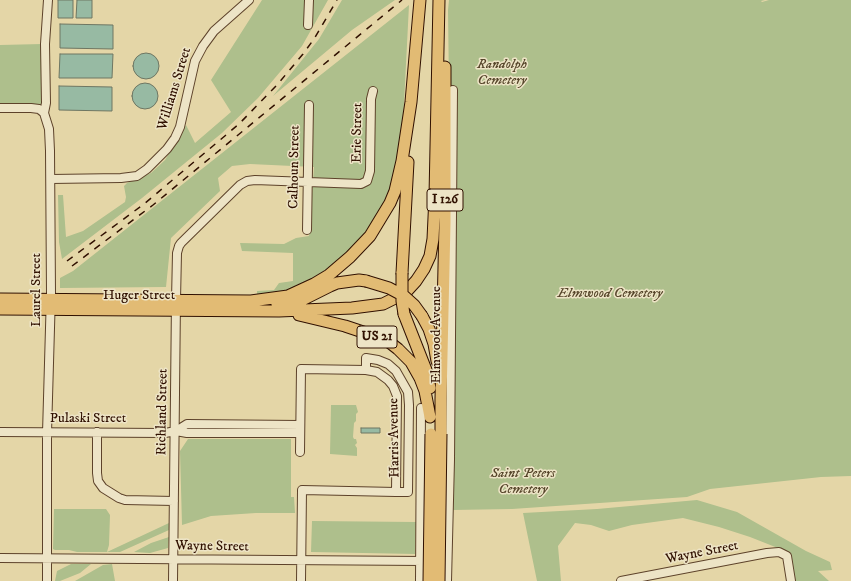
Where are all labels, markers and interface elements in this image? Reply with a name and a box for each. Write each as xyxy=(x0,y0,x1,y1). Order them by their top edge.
street label: Williams Street xyxy=(154,46,196,132)
park label: Randolph Cemetery xyxy=(477,57,527,90)
street label: Erie Street xyxy=(349,103,367,163)
street label: Calhoun Street xyxy=(286,125,304,209)
road number: I 126 xyxy=(427,189,463,211)
street label: Laurel Street xyxy=(29,253,45,327)
street label: Elmwood Avenue xyxy=(429,286,445,384)
park label: Elmwood Cemetery xyxy=(557,286,663,302)
street label: Huger Street xyxy=(103,288,175,304)
road number: US 21 xyxy=(357,326,397,348)
street label: Richland Street xyxy=(154,368,172,456)
street label: Harris Avenue xyxy=(386,398,404,478)
street label: Pulaski Street xyxy=(50,411,126,427)
park label: Saint Peters Cemetery xyxy=(491,466,555,498)
street label: Wayne Street xyxy=(175,538,249,556)
street label: Wayne Street xyxy=(664,538,740,568)

